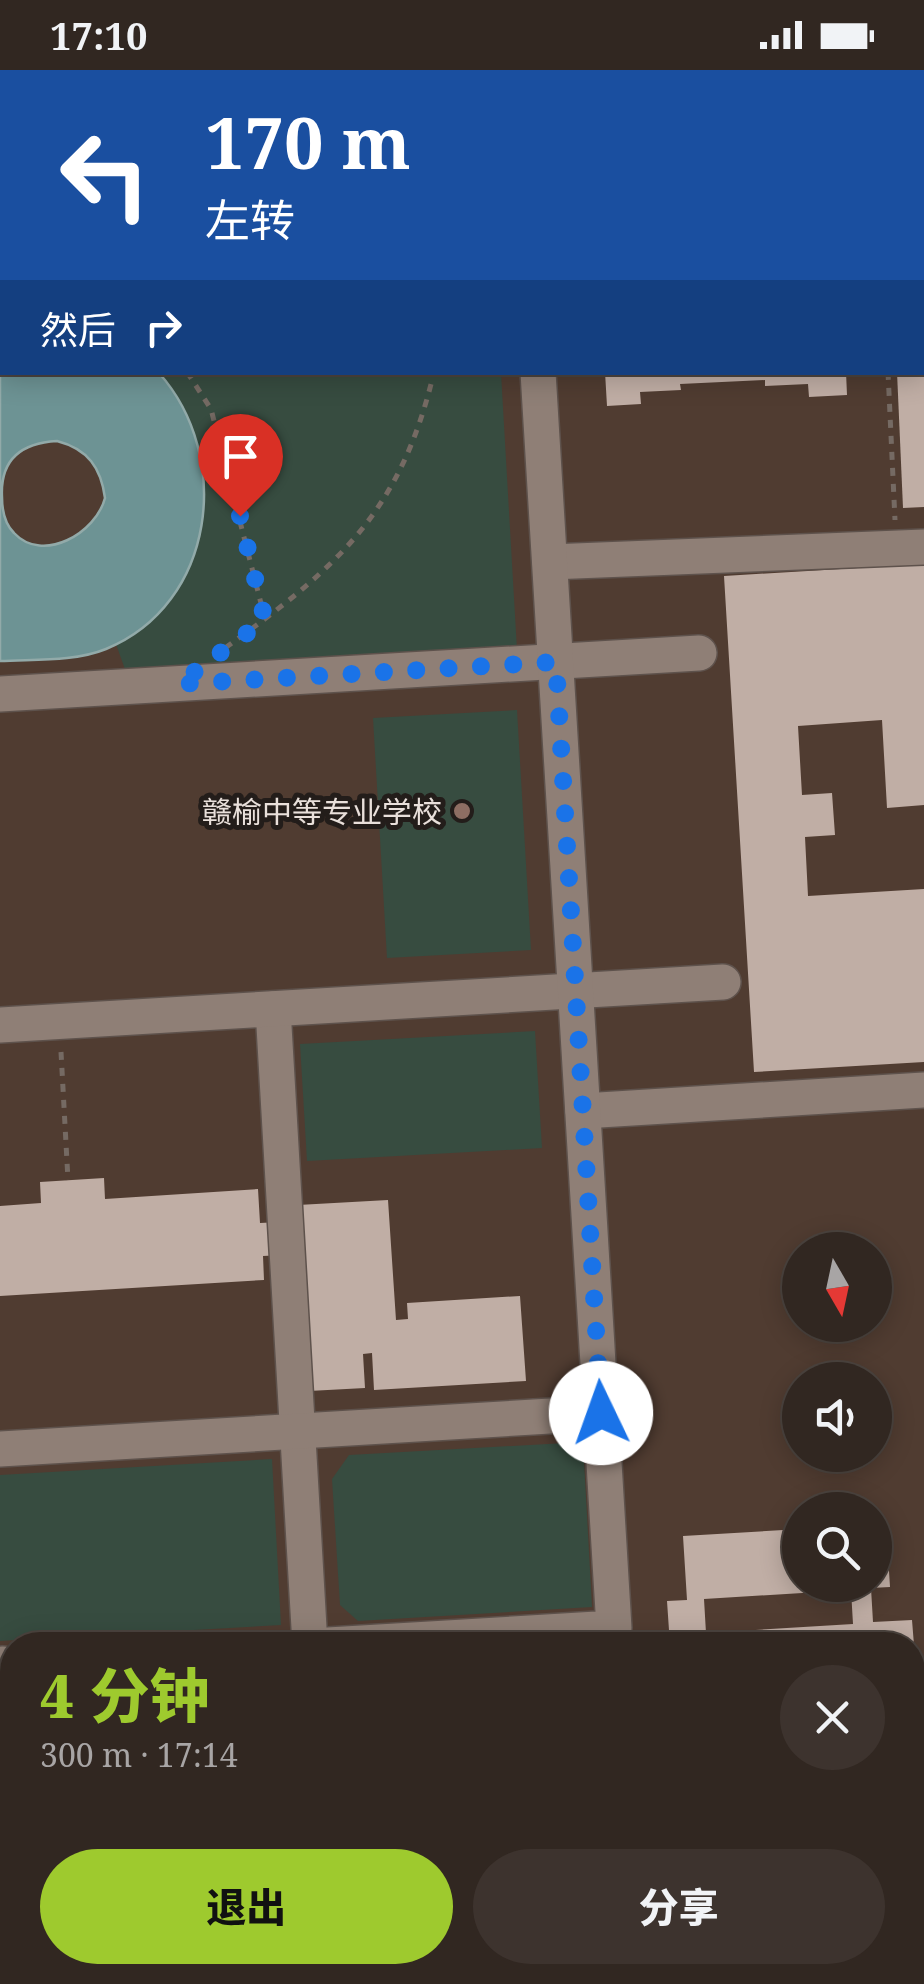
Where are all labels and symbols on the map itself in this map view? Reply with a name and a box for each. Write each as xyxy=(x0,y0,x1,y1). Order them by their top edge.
pin xyxy=(198,414,283,517)
place label: 赣榆中等专业学校 xyxy=(202,791,442,832)
marker: 赣榆中等专业学校 xyxy=(451,800,473,822)
north arrow xyxy=(782,1232,892,1342)
position arrow xyxy=(549,1361,653,1465)

